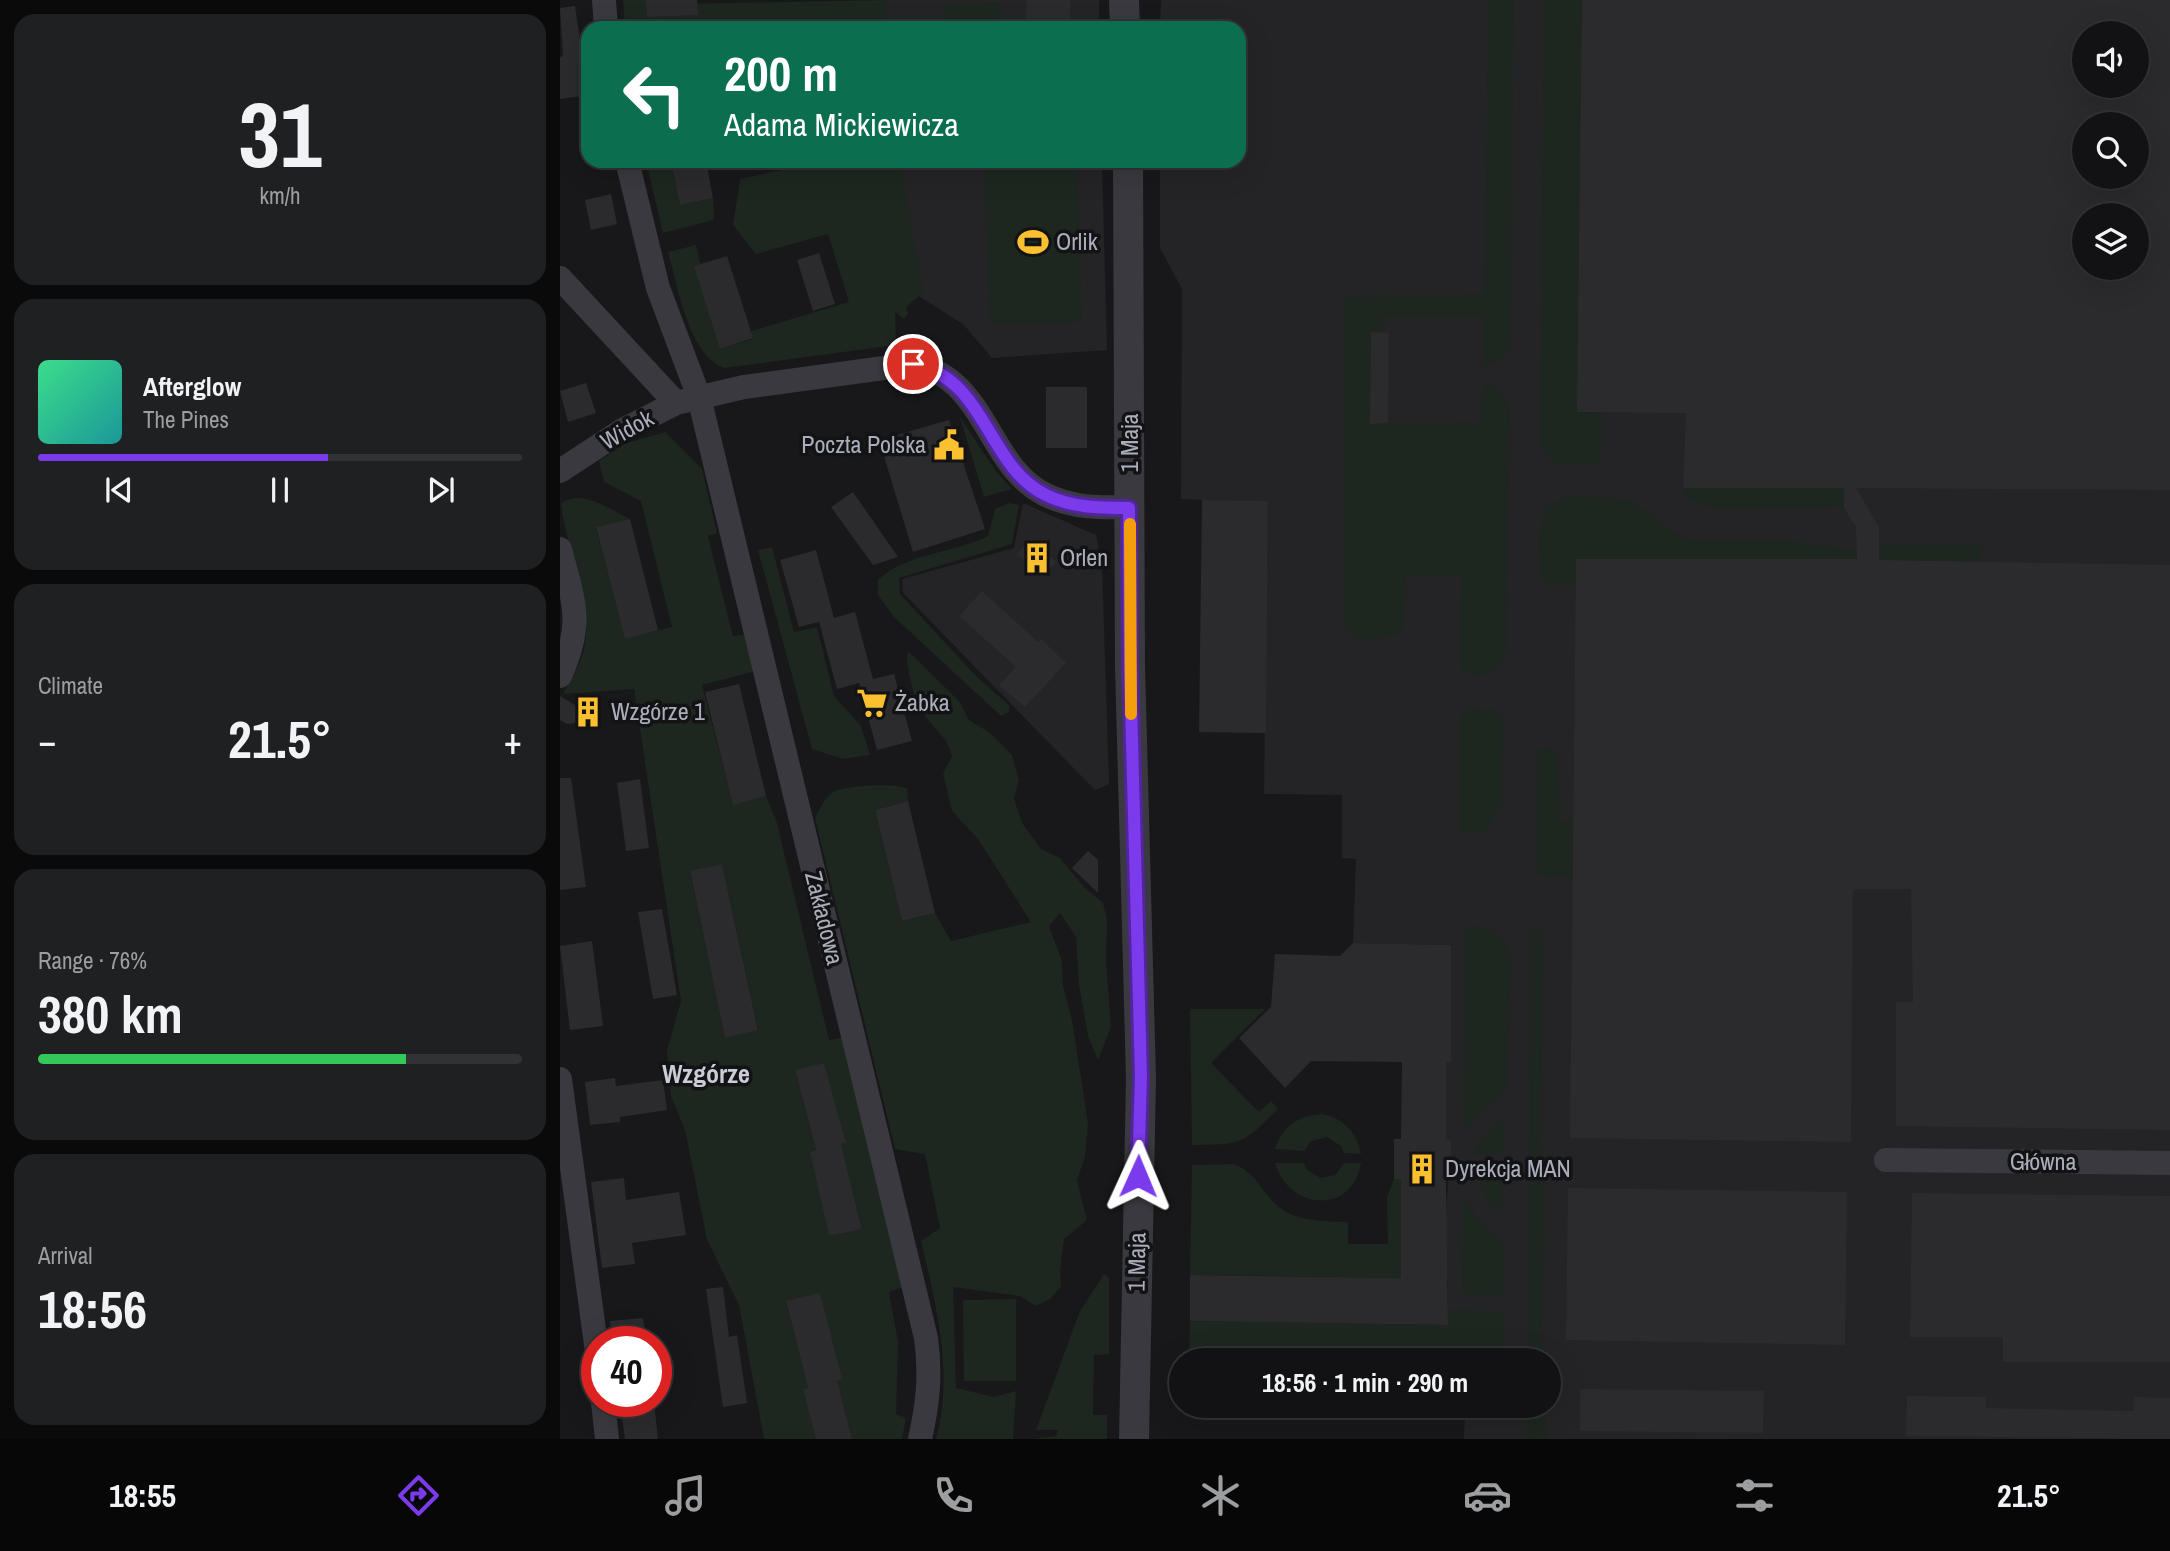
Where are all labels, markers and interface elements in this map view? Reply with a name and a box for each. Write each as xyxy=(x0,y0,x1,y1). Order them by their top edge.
map controls xyxy=(2072,21,2149,280)
button: sound xyxy=(2072,21,2149,98)
text: 200 m xyxy=(724,40,838,106)
icon: left xyxy=(609,49,700,140)
text: 31 xyxy=(239,73,322,195)
text: Adama Mickiewicza xyxy=(724,103,959,146)
button: search xyxy=(2072,112,2149,189)
text: km/h xyxy=(260,180,300,211)
button: layers xyxy=(2072,203,2149,280)
sports icon: Orlik xyxy=(1016,225,1050,259)
place label: Orlik xyxy=(1056,225,1098,257)
pin xyxy=(883,334,943,394)
icon: arrive xyxy=(894,345,932,383)
text: Afterglow xyxy=(143,369,241,404)
street label: Widok xyxy=(594,402,659,457)
text: The Pines xyxy=(143,404,229,435)
street label: 1 Maja xyxy=(1113,413,1145,473)
place label: Poczta Polska xyxy=(801,428,926,460)
public building icon: Poczta Polska xyxy=(932,428,966,462)
icon: previous xyxy=(100,471,138,509)
icon: pause xyxy=(261,471,299,509)
icon: next xyxy=(422,471,460,509)
building icon: Orlen xyxy=(1020,541,1054,575)
place label: Orlen xyxy=(1060,541,1108,573)
text: Climate xyxy=(38,670,103,701)
supermarket icon: Żabka xyxy=(855,686,889,720)
place label: Żabka xyxy=(895,686,950,718)
building icon: Wzgórze 1 xyxy=(571,695,605,729)
place label: Wzgórze 1 xyxy=(611,695,705,727)
text: 21.5° xyxy=(228,704,332,774)
text: − xyxy=(38,715,56,766)
text: + xyxy=(504,715,522,766)
street label: Zakładowa xyxy=(798,868,852,968)
text: Range · 76% xyxy=(38,945,147,976)
text: 380 km xyxy=(38,979,183,1049)
district label: Wzgórze xyxy=(662,1056,750,1091)
position arrow xyxy=(1101,1139,1175,1213)
street label: Główna xyxy=(2010,1145,2076,1177)
building icon: Dyrekcja MAN xyxy=(1405,1152,1439,1186)
place label: Dyrekcja MAN xyxy=(1445,1152,1571,1184)
street label: 1 Maja xyxy=(1119,1232,1153,1292)
text: Arrival xyxy=(38,1240,93,1271)
text: 18:56 xyxy=(38,1274,147,1344)
speed limit sign: 40 xyxy=(581,1326,672,1417)
text: 18:56 · 1 min · 290 m xyxy=(1262,1365,1468,1400)
icon: directions xyxy=(394,1471,443,1520)
icon: music xyxy=(661,1471,710,1520)
icon: phone xyxy=(929,1471,978,1520)
icon: climate xyxy=(1196,1471,1245,1520)
icon: car xyxy=(1463,1471,1512,1520)
icon: filters xyxy=(1730,1471,1779,1520)
text: 18:55 xyxy=(109,1474,176,1517)
text: 21.5° xyxy=(1997,1474,2061,1517)

